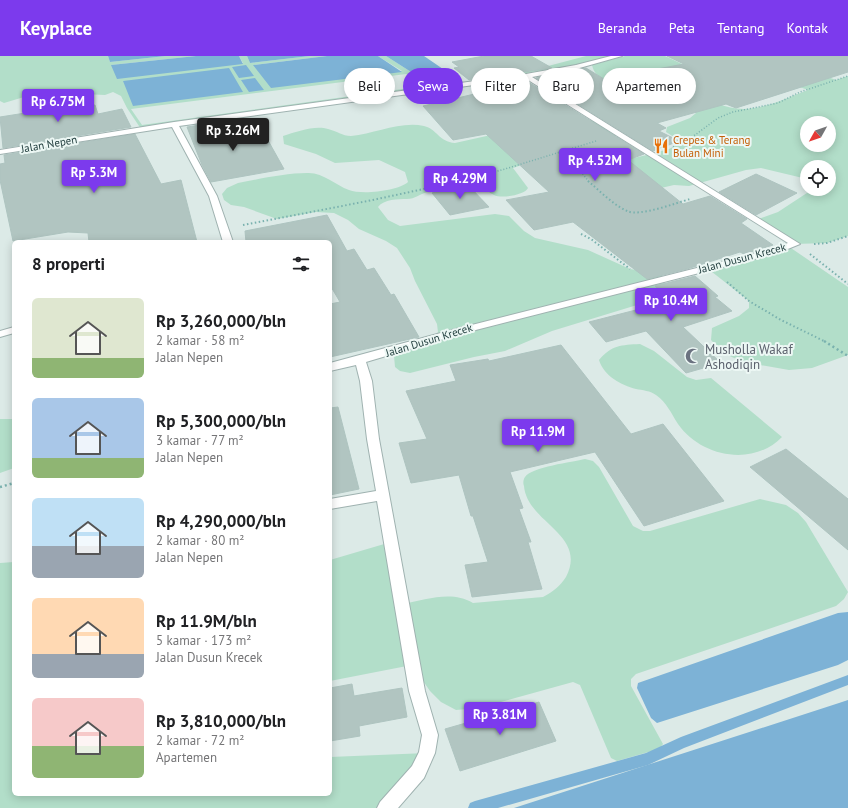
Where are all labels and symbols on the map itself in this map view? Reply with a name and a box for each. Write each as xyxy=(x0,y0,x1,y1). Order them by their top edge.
pin: Rp 6.75M xyxy=(17,89,99,123)
north arrow xyxy=(800,116,836,152)
pin: Rp 3.26M xyxy=(192,118,274,152)
street label: Jalan Nepen xyxy=(19,132,78,156)
place label: Crepes & Terang Bulan Mini xyxy=(673,133,751,160)
restaurant icon: Crepes & Terang Bulan Mini xyxy=(652,137,670,155)
pin: Rp 4.52M xyxy=(554,148,636,182)
pin: Rp 5.3M xyxy=(57,160,131,194)
pin: Rp 4.29M xyxy=(419,166,501,200)
street label: Jalan Dusun Krecek xyxy=(696,239,788,277)
pin: Rp 10.4M xyxy=(630,288,712,322)
street label: Jalan Dusun Krecek xyxy=(383,320,475,360)
place label: Musholla Wakaf Ashodiqin xyxy=(705,341,793,373)
mosque icon: Musholla Wakaf Ashodiqin xyxy=(684,347,702,365)
pin: Rp 11.9M xyxy=(497,419,579,453)
pin: Rp 3.81M xyxy=(459,702,541,736)

